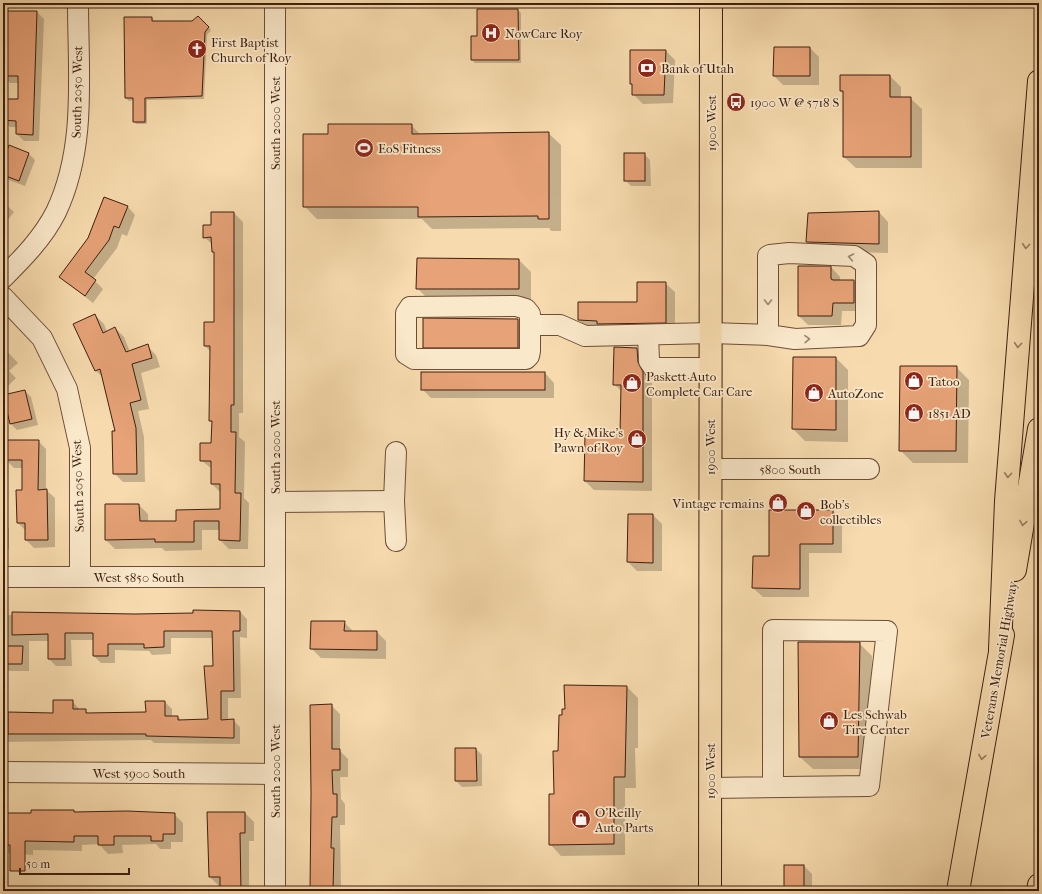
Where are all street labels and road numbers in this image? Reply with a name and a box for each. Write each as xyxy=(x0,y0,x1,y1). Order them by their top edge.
street label: South 2050 West xyxy=(69,45,85,138)
street label: South 2000 West xyxy=(268,76,283,170)
street label: 1900 West xyxy=(704,94,719,151)
street label: South 2000 West xyxy=(268,400,283,494)
street label: 1900 West xyxy=(703,418,718,475)
street label: South 2050 West xyxy=(69,439,87,532)
street label: 5800 South xyxy=(759,462,822,477)
street label: West 5850 South xyxy=(93,570,185,585)
street label: Veterans Memorial Highway xyxy=(978,579,1020,741)
street label: South 2000 West xyxy=(268,724,283,818)
street label: 1900 West xyxy=(703,742,718,799)
street label: West 5900 South xyxy=(92,766,186,781)

